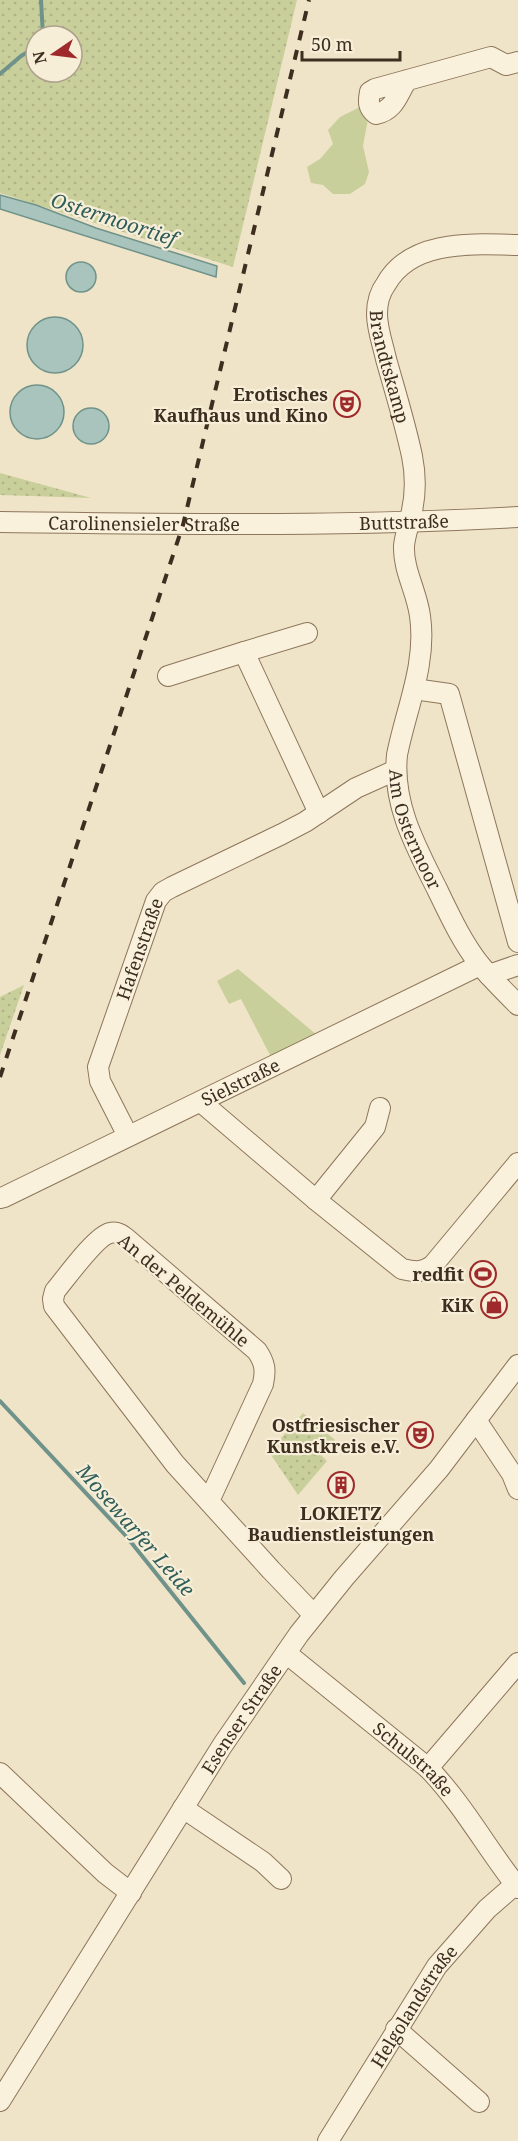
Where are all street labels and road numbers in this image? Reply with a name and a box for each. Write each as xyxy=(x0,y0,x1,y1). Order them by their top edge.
street label: Brandtskamp xyxy=(365,310,416,426)
street label: Buttstraße xyxy=(359,508,449,535)
street label: Carolinensieler Straße xyxy=(48,511,240,536)
street label: Am Ostermoor xyxy=(384,768,447,894)
street label: Hafenstraße xyxy=(110,895,168,1003)
street label: Sielstraße xyxy=(197,1052,284,1111)
street label: An der Peldemühle xyxy=(113,1228,255,1352)
street label: Esenser Straße xyxy=(196,1659,287,1778)
street label: Schulstraße xyxy=(368,1716,460,1801)
street label: Helgolandstraße xyxy=(365,1939,462,2072)

